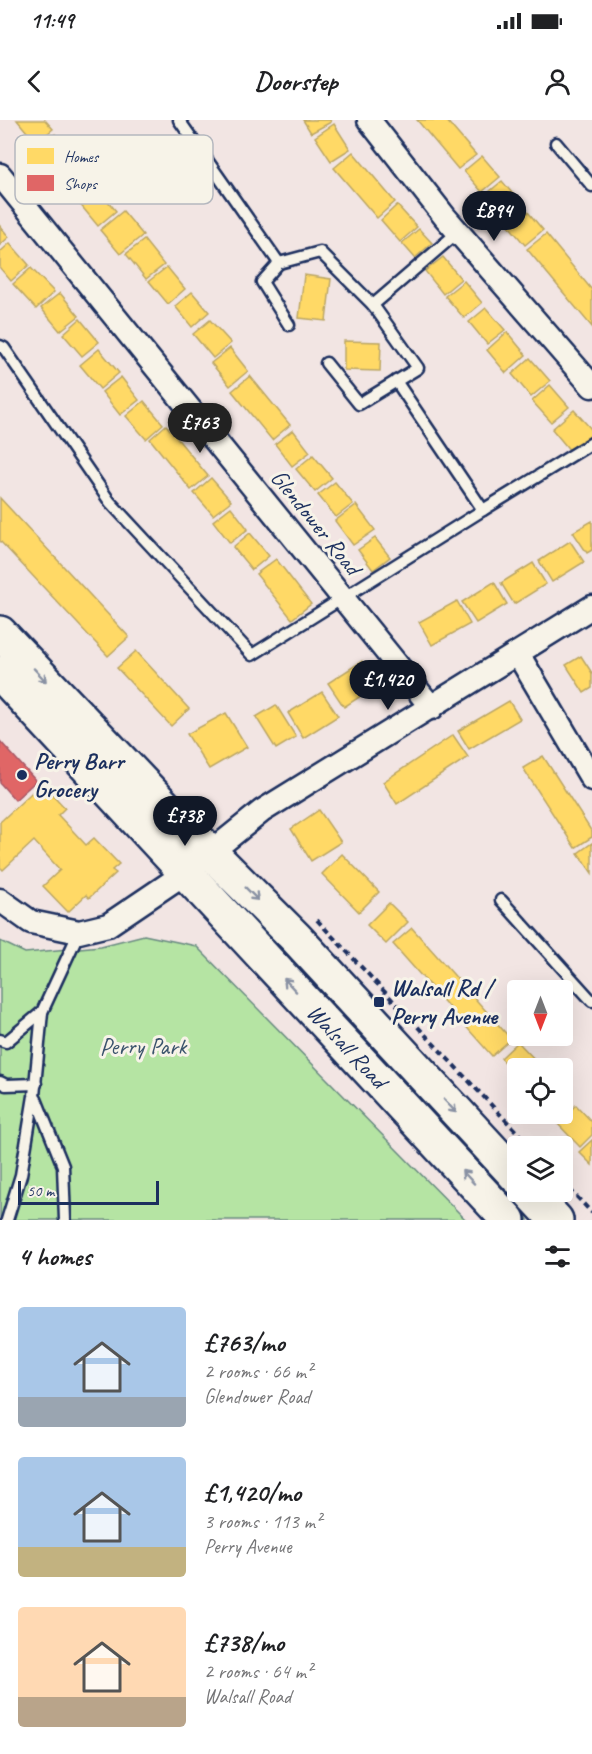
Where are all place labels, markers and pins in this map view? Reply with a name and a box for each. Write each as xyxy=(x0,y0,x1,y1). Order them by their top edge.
pin: £894 xyxy=(458,191,530,242)
pin: £763 xyxy=(164,403,236,454)
pin: £1,420 xyxy=(339,660,437,711)
place label: Perry Barr Grocery xyxy=(34,746,126,804)
marker: Perry Barr Grocery xyxy=(15,768,29,782)
pin: £738 xyxy=(149,796,221,847)
place label: Walsall Rd / Perry Avenue xyxy=(391,973,499,1031)
marker: Walsall Rd / Perry Avenue xyxy=(372,995,386,1009)

